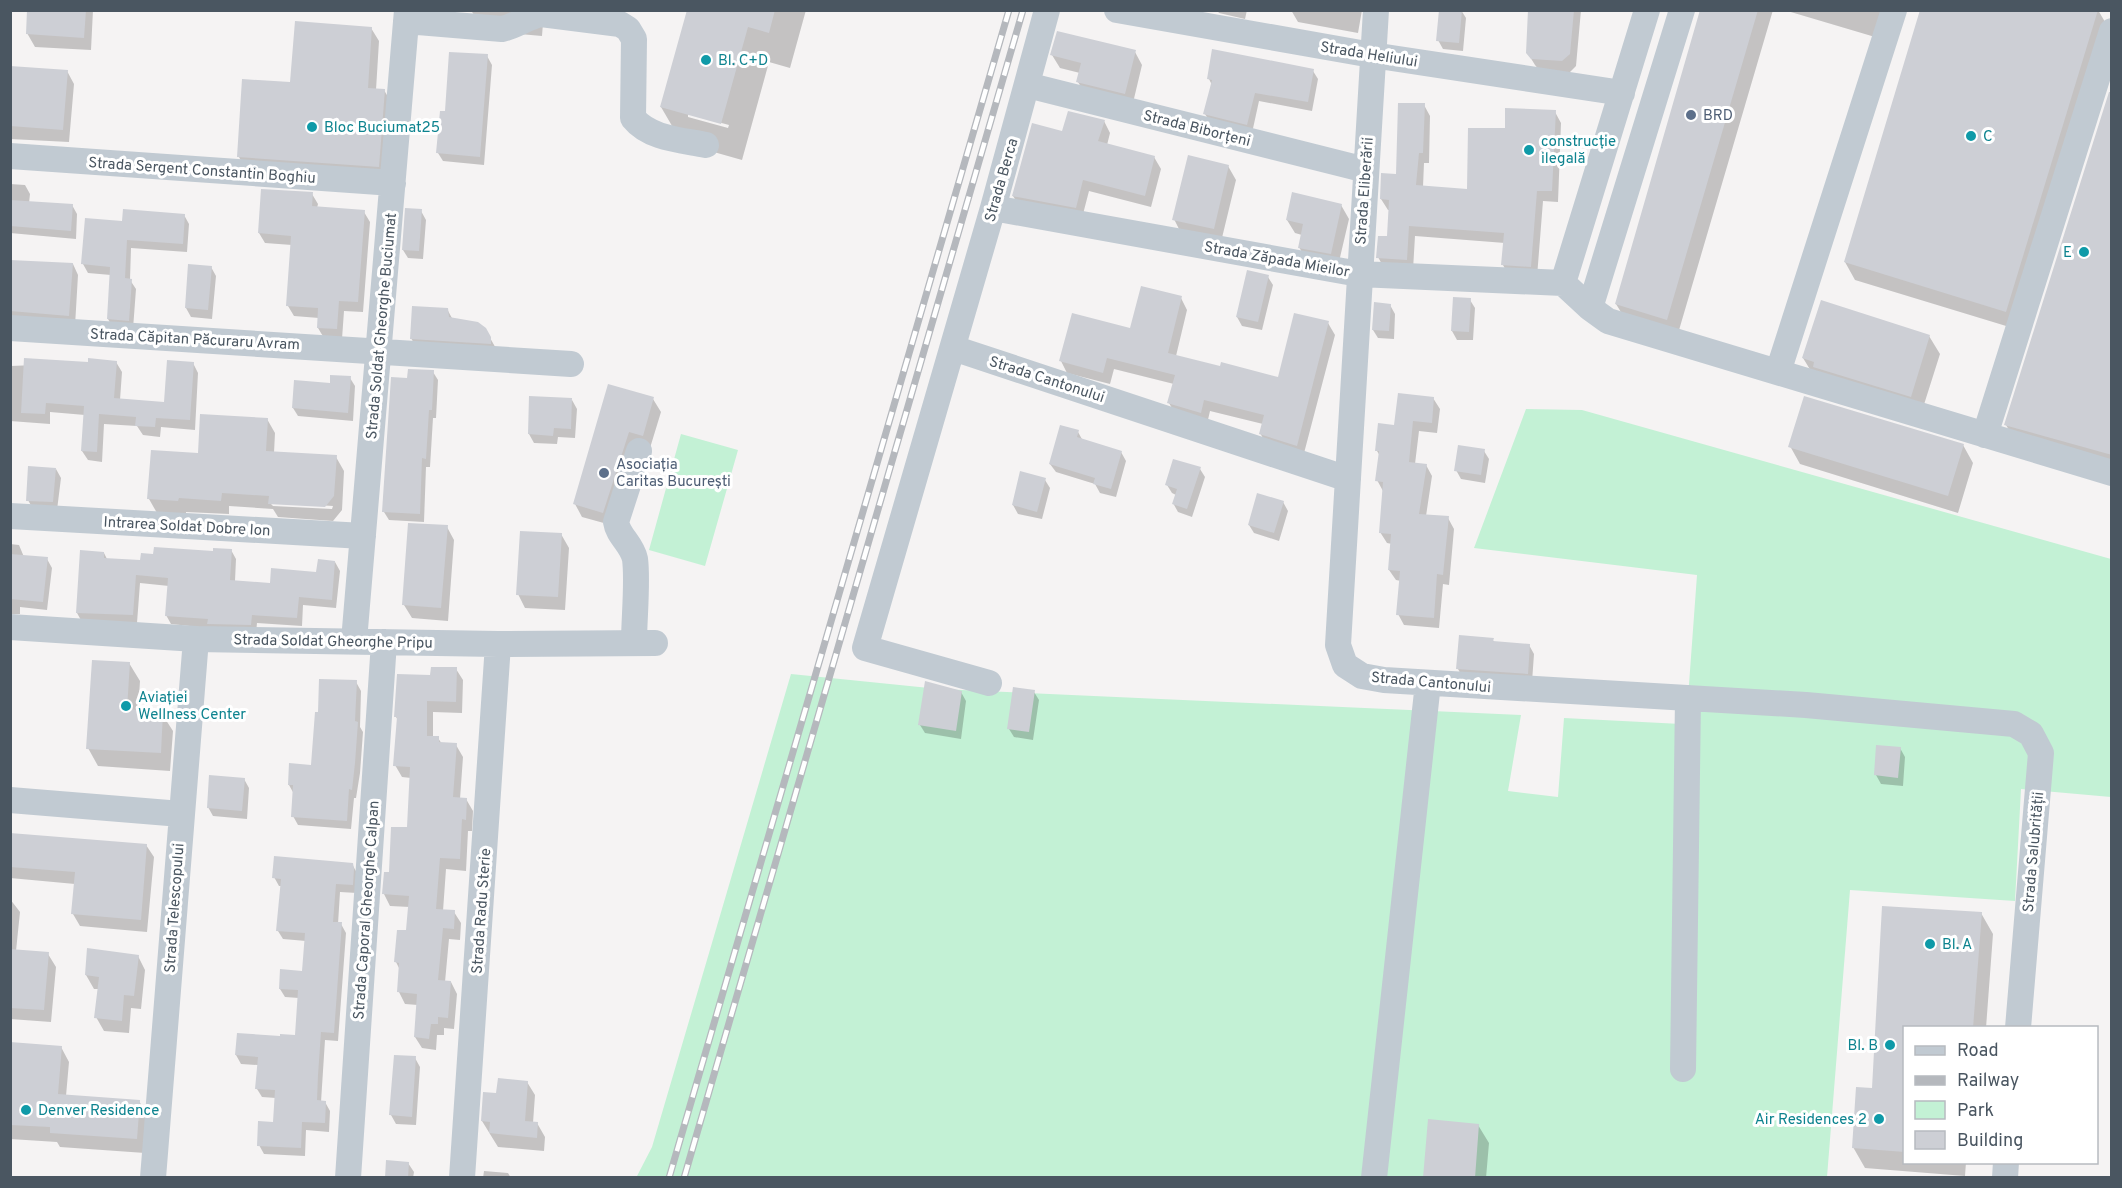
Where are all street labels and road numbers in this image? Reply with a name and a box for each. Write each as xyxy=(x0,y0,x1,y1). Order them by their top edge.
street label: Strada Heliului xyxy=(1319,38,1419,73)
street label: Strada Biborțeni xyxy=(1141,107,1252,152)
street label: Strada Berca xyxy=(981,136,1023,225)
street label: Strada Eliberării xyxy=(1352,137,1379,246)
street label: Strada Sergent Constantin Boghiu xyxy=(88,154,316,189)
street label: Strada Soldat Gheorghe Buciumat xyxy=(363,212,402,440)
street label: Strada Zăpada Mieilor xyxy=(1202,238,1351,283)
street label: Strada Căpitan Păcuraru Avram xyxy=(89,326,300,355)
street label: Strada Cantonului xyxy=(986,353,1107,408)
street label: Intrarea Soldat Dobre Ion xyxy=(103,514,271,541)
street label: Strada Soldat Gheorghe Pripu xyxy=(233,631,433,654)
street label: Strada Cantonului xyxy=(1370,669,1492,698)
street label: Strada Salubrității xyxy=(2020,791,2049,913)
street label: Strada Caporal Gheorghe Calpan xyxy=(350,800,385,1020)
street label: Strada Telescopului xyxy=(161,843,190,974)
street label: Strada Radu Sterie xyxy=(469,848,496,975)

